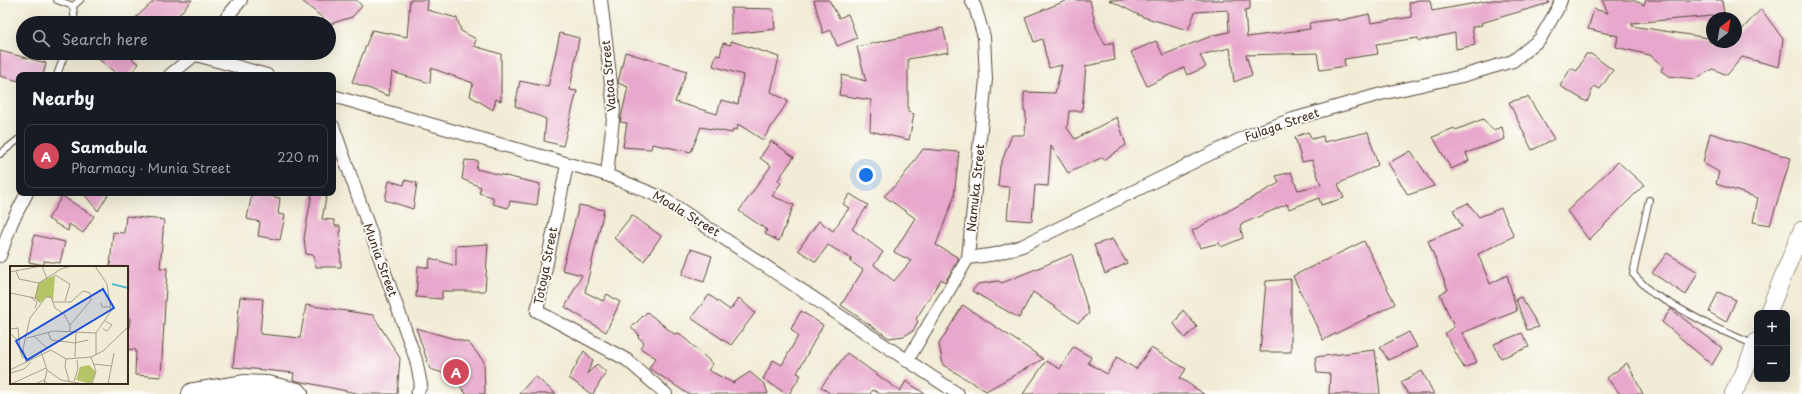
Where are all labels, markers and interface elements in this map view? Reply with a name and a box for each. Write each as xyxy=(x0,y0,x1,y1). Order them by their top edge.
north arrow xyxy=(1706,12,1742,48)
search box xyxy=(16,16,336,60)
icon: search xyxy=(30,27,52,49)
text: Search here xyxy=(62,27,148,50)
street label: Vatoa Street xyxy=(596,39,620,112)
text: Nearby xyxy=(32,85,94,111)
street label: Fulaga Street xyxy=(1242,103,1321,145)
text: Samabula xyxy=(71,135,147,158)
street label: Namuka Street xyxy=(961,143,989,233)
text: A xyxy=(41,147,51,166)
text: 220 m xyxy=(277,147,319,166)
text: Pharmacy · Munia Street xyxy=(71,158,230,177)
your location xyxy=(856,165,876,185)
street label: Moala Street xyxy=(649,186,724,240)
street label: Munia Street xyxy=(359,220,403,299)
street label: Totoya Street xyxy=(529,225,561,306)
inset map xyxy=(10,266,128,384)
map controls xyxy=(1754,310,1790,382)
button: + xyxy=(1754,310,1790,346)
button: − xyxy=(1754,346,1790,382)
pin: A xyxy=(443,357,469,387)

